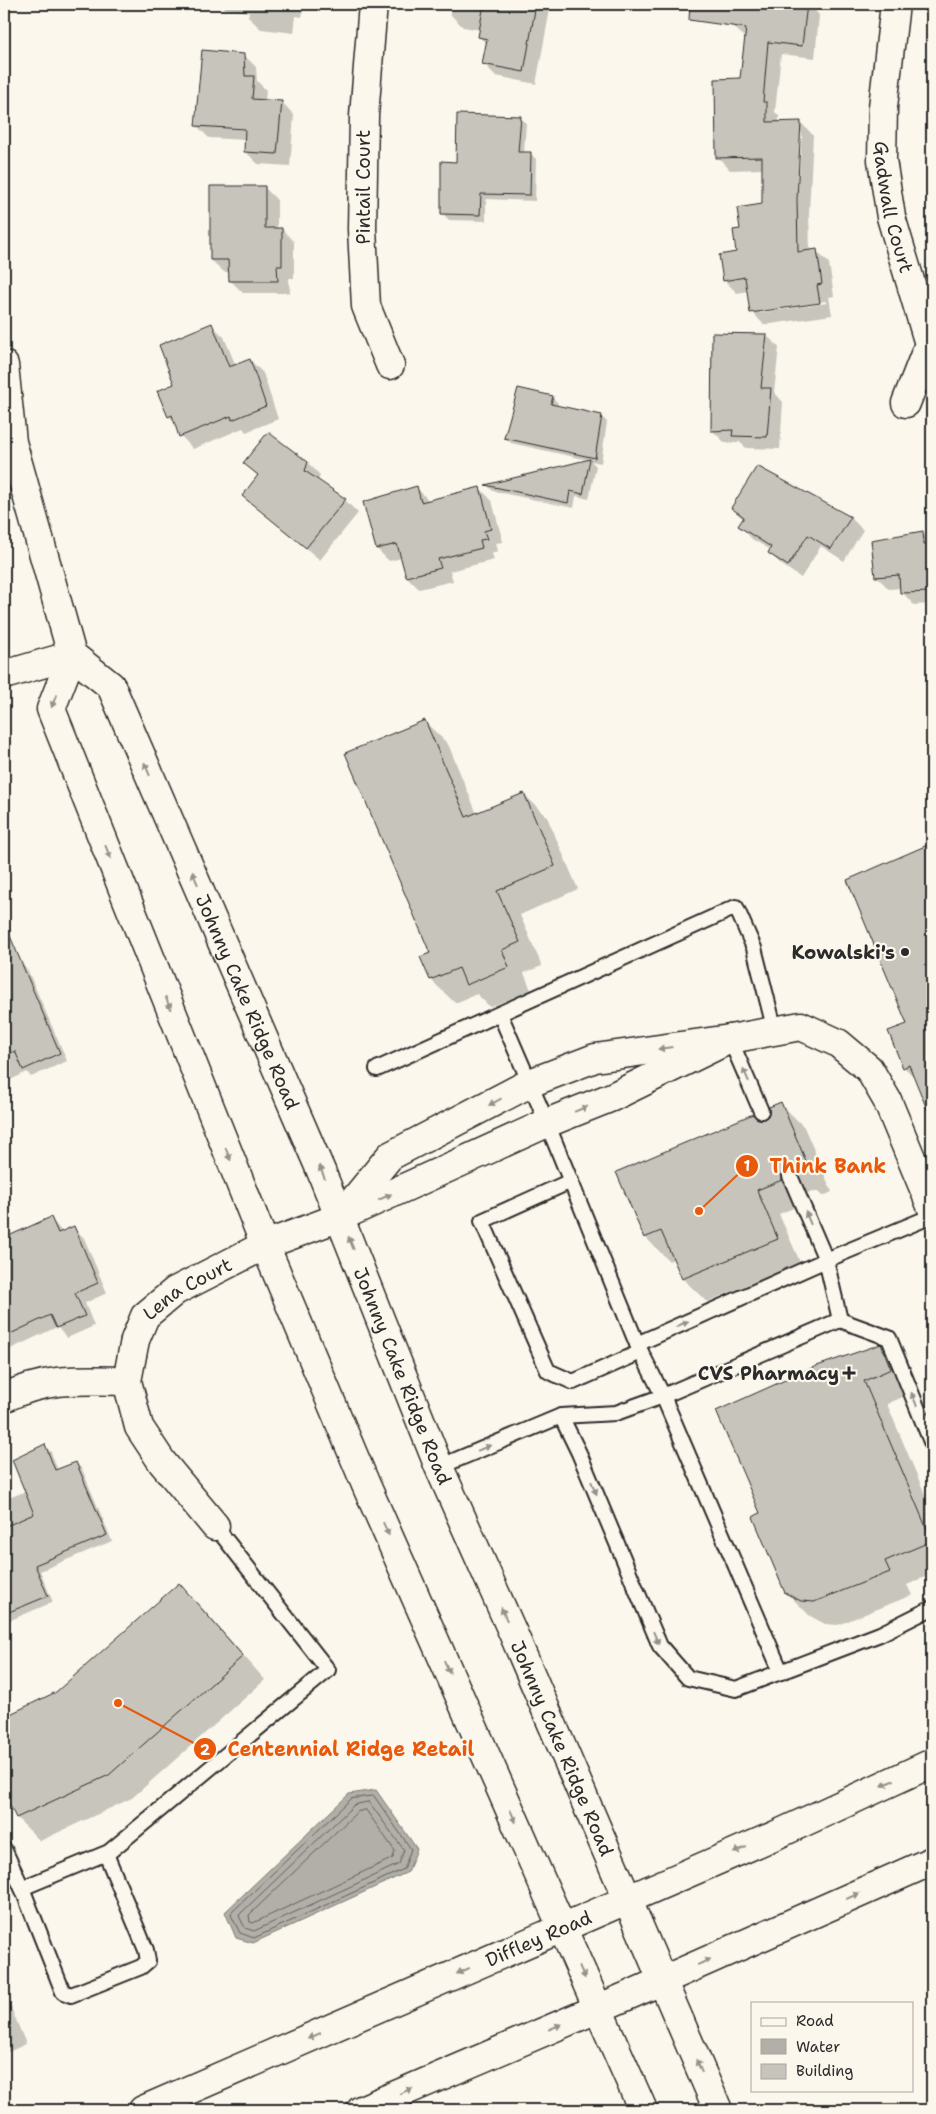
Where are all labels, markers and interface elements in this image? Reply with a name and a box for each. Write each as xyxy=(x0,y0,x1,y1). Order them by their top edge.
street label: Pintail Court xyxy=(351,130,376,244)
street label: Gadwall Court xyxy=(868,141,919,276)
one-way arrow xyxy=(50,694,58,709)
one-way arrow xyxy=(143,762,151,776)
one-way arrow xyxy=(104,845,112,859)
one-way arrow xyxy=(190,871,198,885)
street label: Johnny Cake Ridge Road xyxy=(190,891,305,1114)
place label: Kowalski's xyxy=(792,940,895,965)
marker: Kowalski's xyxy=(899,946,911,958)
one-way arrow xyxy=(164,996,172,1011)
one-way arrow xyxy=(657,1045,673,1053)
one-way arrow xyxy=(741,1068,749,1082)
one-way arrow xyxy=(487,1098,502,1106)
one-way arrow xyxy=(574,1105,588,1113)
one-way arrow xyxy=(225,1146,233,1161)
callout: Think Bank xyxy=(735,1149,897,1184)
text: Think Bank xyxy=(770,1153,886,1179)
text: 1 xyxy=(744,1156,751,1176)
one-way arrow xyxy=(317,1165,325,1179)
one-way arrow xyxy=(378,1192,392,1200)
one-way arrow xyxy=(803,1211,811,1225)
one-way arrow xyxy=(347,1235,355,1250)
street label: Lena Court xyxy=(138,1252,236,1326)
street label: Johnny Cake Ridge Road xyxy=(348,1264,457,1489)
one-way arrow xyxy=(675,1320,689,1328)
place label: CVS Pharmacy xyxy=(698,1361,839,1386)
marker: CVS Pharmacy xyxy=(843,1367,855,1379)
one-way arrow xyxy=(910,1391,918,1406)
one-way arrow xyxy=(477,1444,491,1452)
one-way arrow xyxy=(590,1481,598,1495)
one-way arrow xyxy=(383,1522,391,1536)
one-way arrow xyxy=(500,1607,508,1621)
one-way arrow xyxy=(653,1630,661,1645)
street label: Johnny Cake Ridge Road xyxy=(505,1637,619,1860)
one-way arrow xyxy=(444,1660,452,1674)
callout: Centennial Ridge Retail xyxy=(192,1732,484,1767)
text: Centennial Ridge Retail xyxy=(227,1736,475,1762)
text: 2 xyxy=(200,1740,211,1760)
one-way arrow xyxy=(881,1779,895,1787)
one-way arrow xyxy=(510,1809,518,1823)
one-way arrow xyxy=(733,1847,747,1855)
one-way arrow xyxy=(846,1892,860,1900)
street label: Diffley Road xyxy=(482,1905,595,1973)
one-way arrow xyxy=(697,1958,711,1966)
one-way arrow xyxy=(579,1965,587,1979)
one-way arrow xyxy=(456,1968,470,1976)
legend xyxy=(751,2002,914,2092)
text: Road xyxy=(796,2011,834,2031)
one-way arrow xyxy=(548,2023,563,2031)
one-way arrow xyxy=(307,2033,321,2041)
text: Water xyxy=(796,2037,840,2057)
one-way arrow xyxy=(694,2059,702,2073)
text: Building xyxy=(796,2061,853,2081)
one-way arrow xyxy=(399,2087,414,2095)

